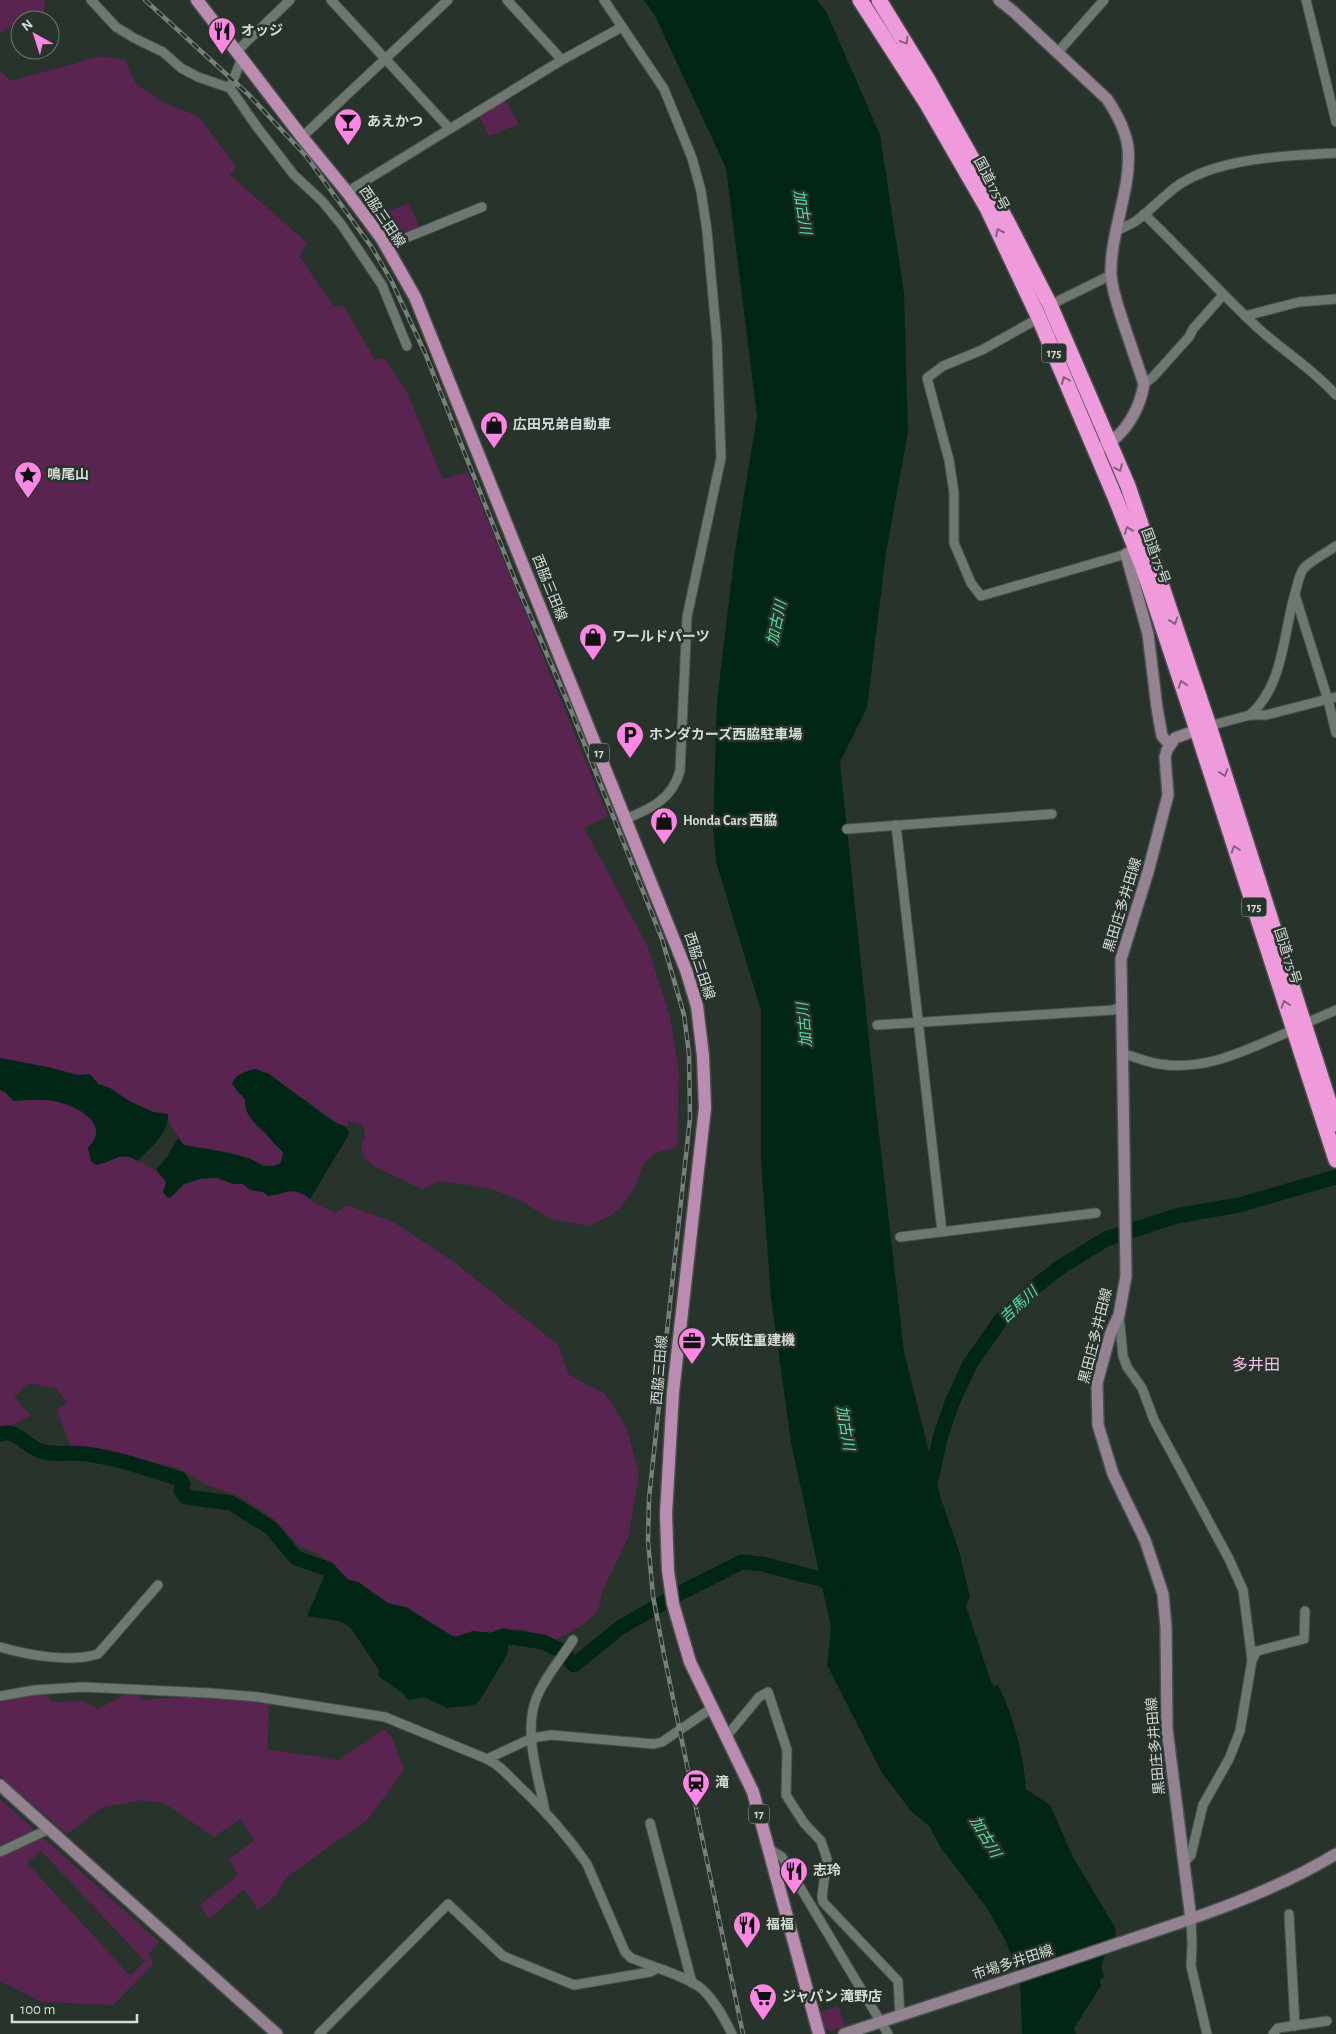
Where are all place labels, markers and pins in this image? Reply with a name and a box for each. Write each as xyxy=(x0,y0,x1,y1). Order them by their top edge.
restaurant icon: オッジ xyxy=(207,16,237,55)
place label: オッジ xyxy=(241,23,283,38)
bar icon: あえかつ xyxy=(333,107,363,146)
place label: あえかつ xyxy=(367,114,423,129)
shop icon: 広田兄弟自動車 xyxy=(479,410,509,449)
place label: 広田兄弟自動車 xyxy=(513,417,611,432)
place icon: 鳴尾山 xyxy=(13,460,43,499)
place label: 鳴尾山 xyxy=(47,467,89,482)
shop icon: ワールドパーツ xyxy=(578,622,608,661)
place label: ワールドパーツ xyxy=(612,629,710,644)
parking icon: ホンダカーズ西脇駐車場 xyxy=(615,720,645,759)
place label: ホンダカーズ西脇駐車場 xyxy=(649,726,802,742)
shop icon: Honda Cars 西脇 xyxy=(649,806,679,845)
place label: Honda Cars 西脇 xyxy=(683,813,777,828)
office icon: 大阪住重建機 xyxy=(677,1326,707,1365)
place label: 大阪住重建機 xyxy=(711,1332,795,1348)
station icon: 滝 xyxy=(681,1768,711,1807)
place label: 滝 xyxy=(715,1775,729,1790)
restaurant icon: 志玲 xyxy=(779,1856,809,1895)
place label: 志玲 xyxy=(813,1863,841,1878)
restaurant icon: 福福 xyxy=(732,1910,762,1949)
place label: 福福 xyxy=(766,1917,794,1932)
supermarket icon: ジャパン 滝野店 xyxy=(748,1982,778,2021)
place label: ジャパン 滝野店 xyxy=(782,1989,882,2004)

